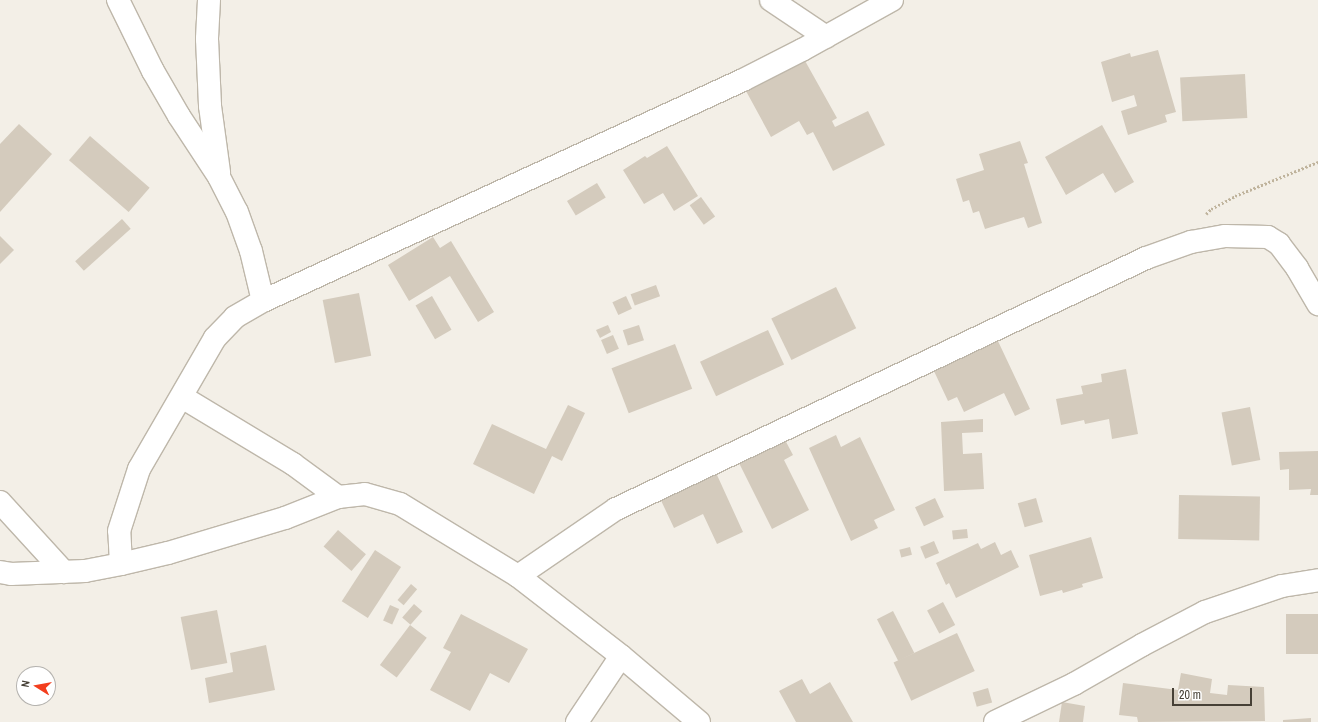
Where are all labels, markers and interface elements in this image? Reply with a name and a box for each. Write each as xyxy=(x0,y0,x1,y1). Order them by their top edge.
north arrow xyxy=(16,666,56,706)
text: N xyxy=(18,679,33,688)
scale bar xyxy=(1174,680,1254,706)
text: 20 m xyxy=(1179,687,1201,703)

